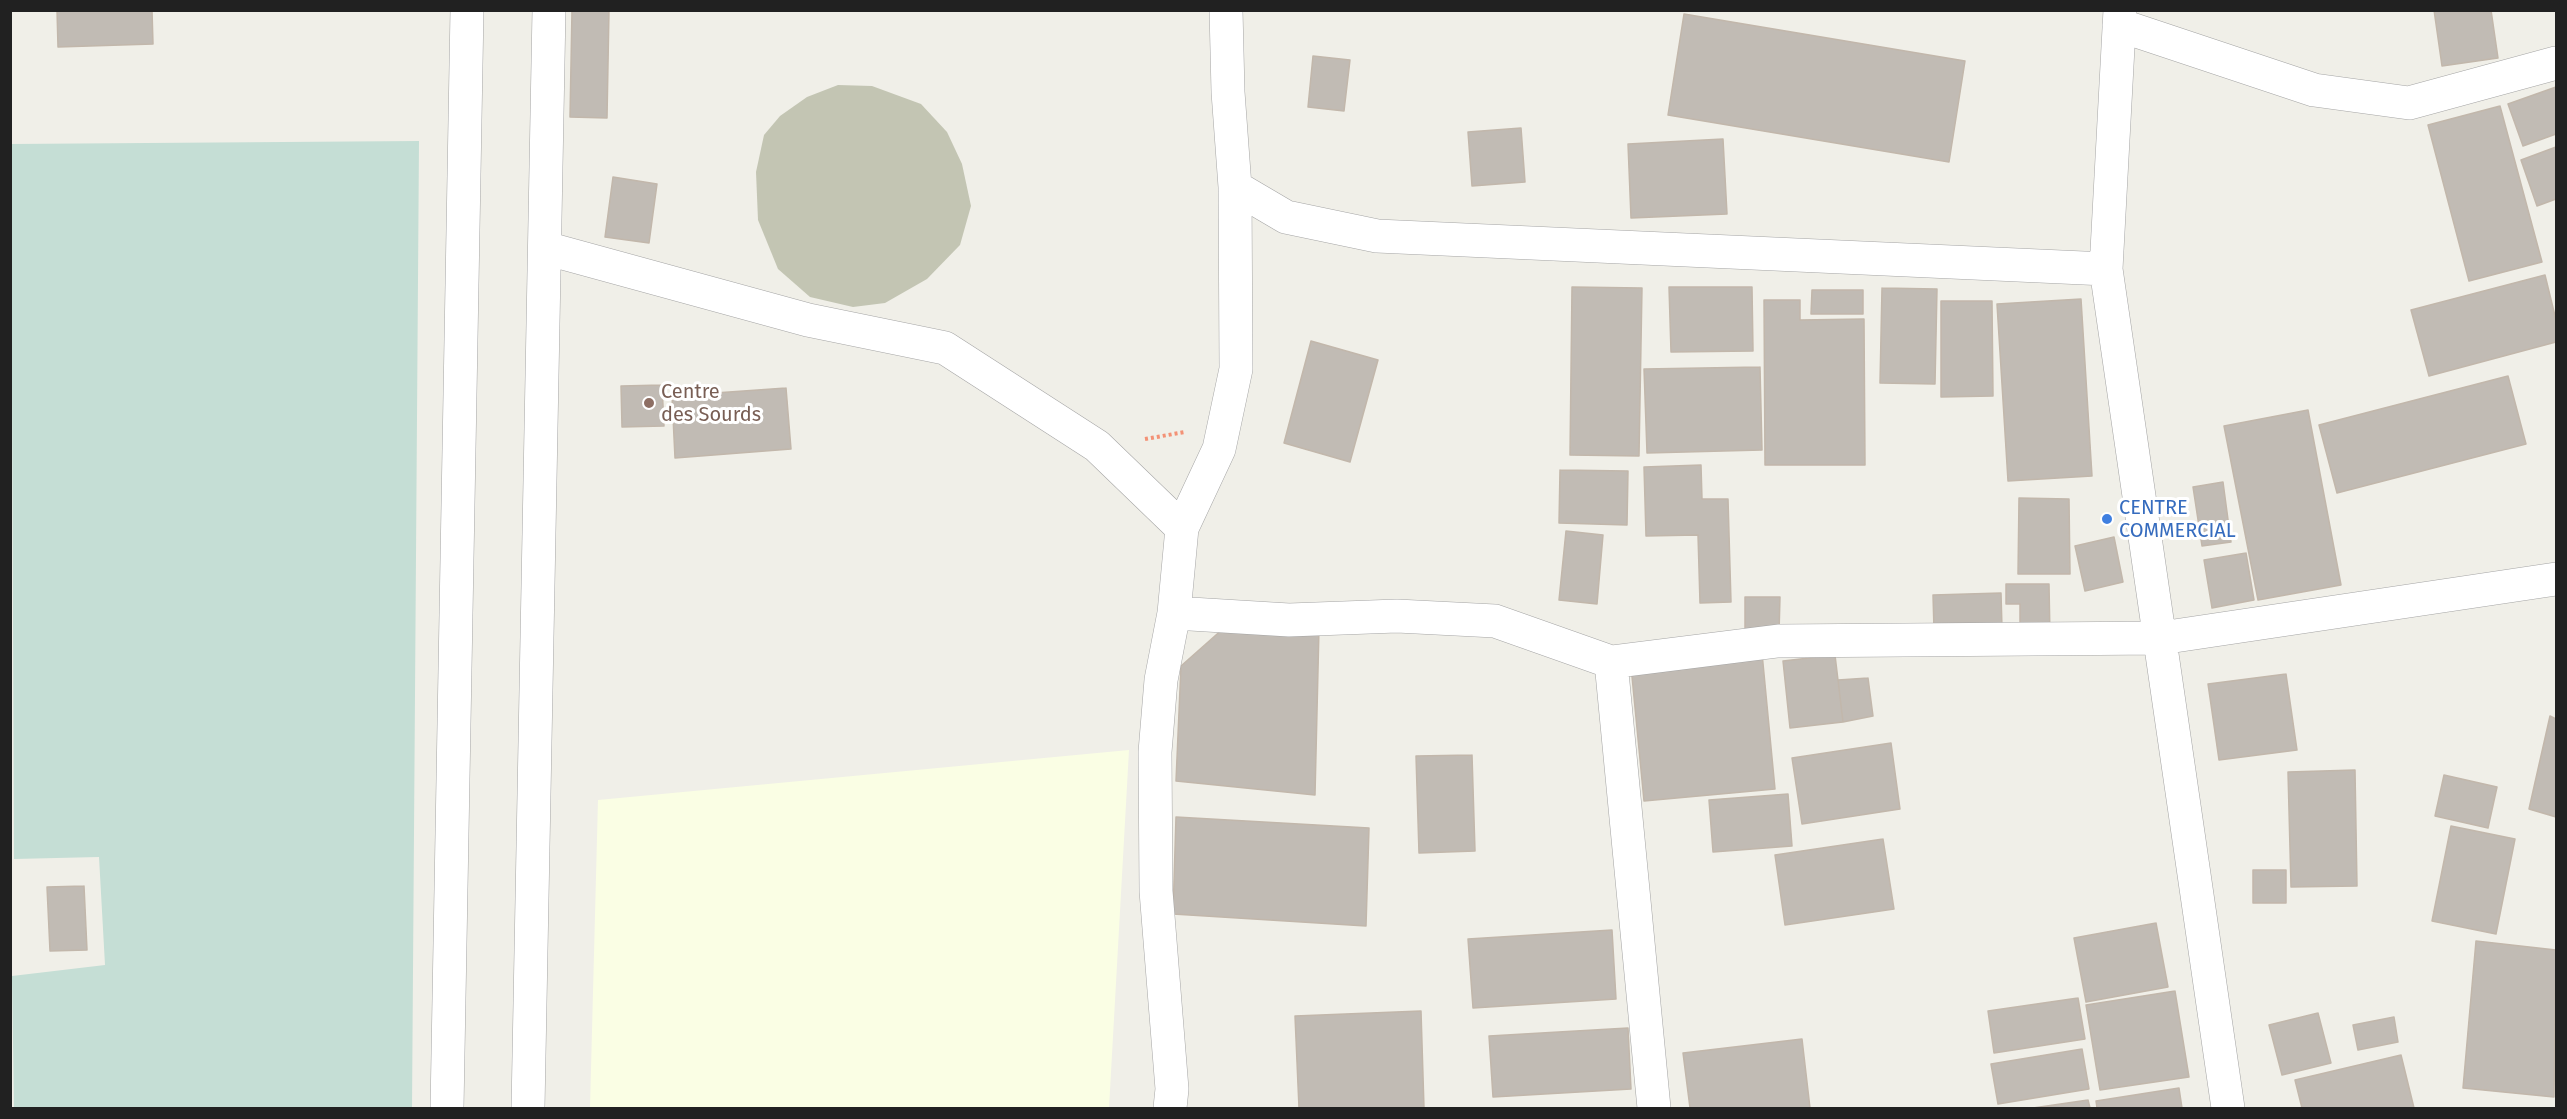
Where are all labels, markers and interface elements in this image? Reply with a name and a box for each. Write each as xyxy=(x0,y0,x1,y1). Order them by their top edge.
place label: Centre des Sourds xyxy=(661,380,761,427)
marker: Centre des Sourds xyxy=(642,396,656,410)
place label: CENTRE COMMERCIAL xyxy=(2119,496,2236,543)
marker: CENTRE COMMERCIAL xyxy=(2100,512,2114,526)

